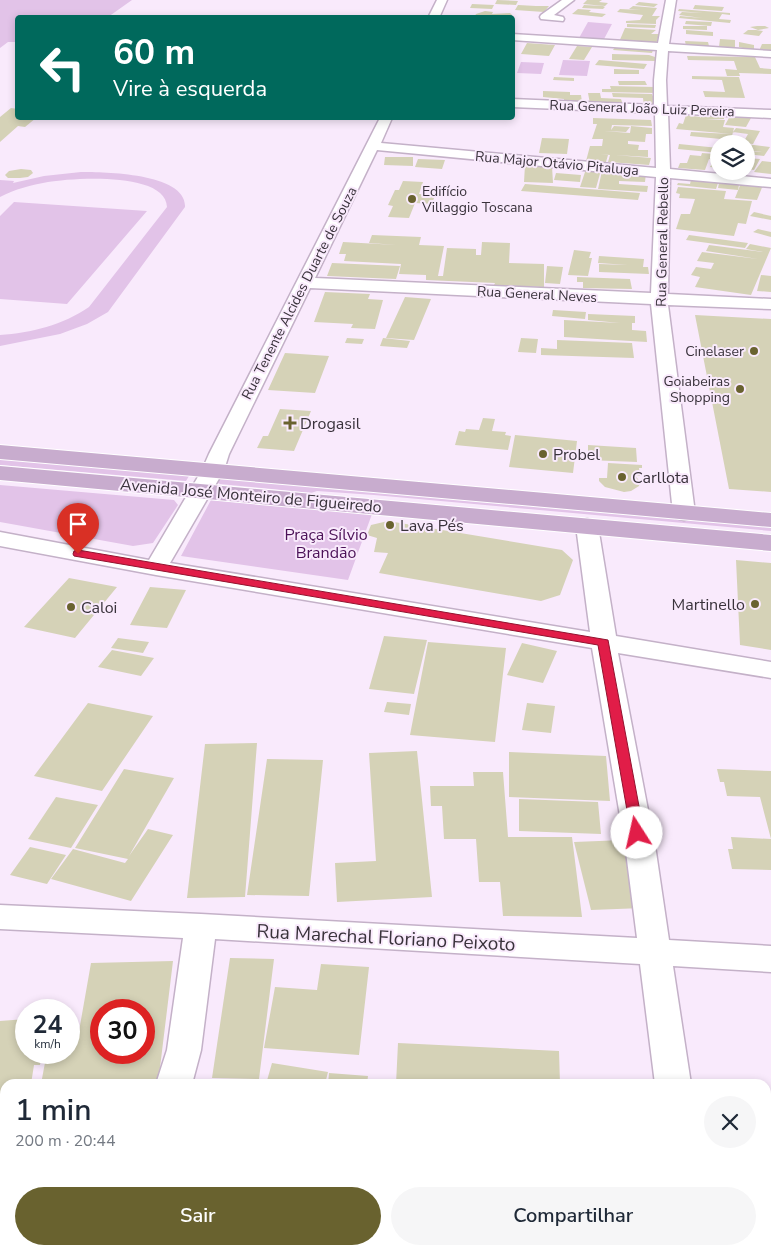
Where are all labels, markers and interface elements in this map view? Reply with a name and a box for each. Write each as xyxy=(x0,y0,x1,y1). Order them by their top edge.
text: 60 m xyxy=(113,29,195,76)
icon: left xyxy=(30,35,95,100)
text: Vire à esquerda xyxy=(113,74,267,104)
street label: Rua General João Luiz Pereira xyxy=(549,96,735,121)
map controls xyxy=(710,135,755,180)
button: layers xyxy=(710,135,755,180)
street label: Rua Major Otávio Pitaluga xyxy=(474,147,640,180)
street label: Rua General Rebello xyxy=(652,177,673,307)
place label: Edifício Villaggio Toscana xyxy=(421,182,533,217)
street label: Rua Tenente Alcides Duarte de Souza xyxy=(237,184,362,403)
marker: Edifício Villaggio Toscana xyxy=(406,193,418,205)
street label: Rua General Neves xyxy=(476,282,598,307)
place label: Cinelaser xyxy=(685,342,744,361)
marker: Cinelaser xyxy=(748,345,760,357)
place label: Goiabeiras Shopping xyxy=(663,372,730,407)
marker: Goiabeiras Shopping xyxy=(734,383,746,395)
place label: Drogasil xyxy=(300,413,361,435)
marker: Drogasil xyxy=(284,417,296,429)
place label: Probel xyxy=(553,444,600,466)
marker: Probel xyxy=(537,448,549,460)
place label: Carllota xyxy=(632,467,689,489)
marker: Carllota xyxy=(616,471,628,483)
street label: Avenida José Monteiro de Figueiredo xyxy=(119,474,383,518)
pin xyxy=(57,503,99,554)
icon: arrive xyxy=(64,510,92,538)
place label: Lava Pés xyxy=(400,515,464,537)
marker: Lava Pés xyxy=(384,519,396,531)
park label: Praça Sílvio Brandão xyxy=(284,524,368,564)
place label: Martinello xyxy=(671,594,745,616)
place label: Caloi xyxy=(81,597,117,619)
marker: Martinello xyxy=(749,598,761,610)
marker: Caloi xyxy=(65,601,77,613)
position arrow xyxy=(610,806,662,858)
street label: Rua Marechal Floriano Peixoto xyxy=(256,918,516,958)
speed limit sign: 30 xyxy=(90,999,155,1064)
text: 24 xyxy=(32,1008,63,1042)
text: km/h xyxy=(34,1036,61,1052)
text: 1 min xyxy=(15,1090,91,1131)
button: close xyxy=(704,1096,756,1148)
text: 200 m · 20:44 xyxy=(15,1130,116,1152)
button: Sair xyxy=(15,1187,381,1245)
button: Compartilhar xyxy=(391,1187,756,1245)

